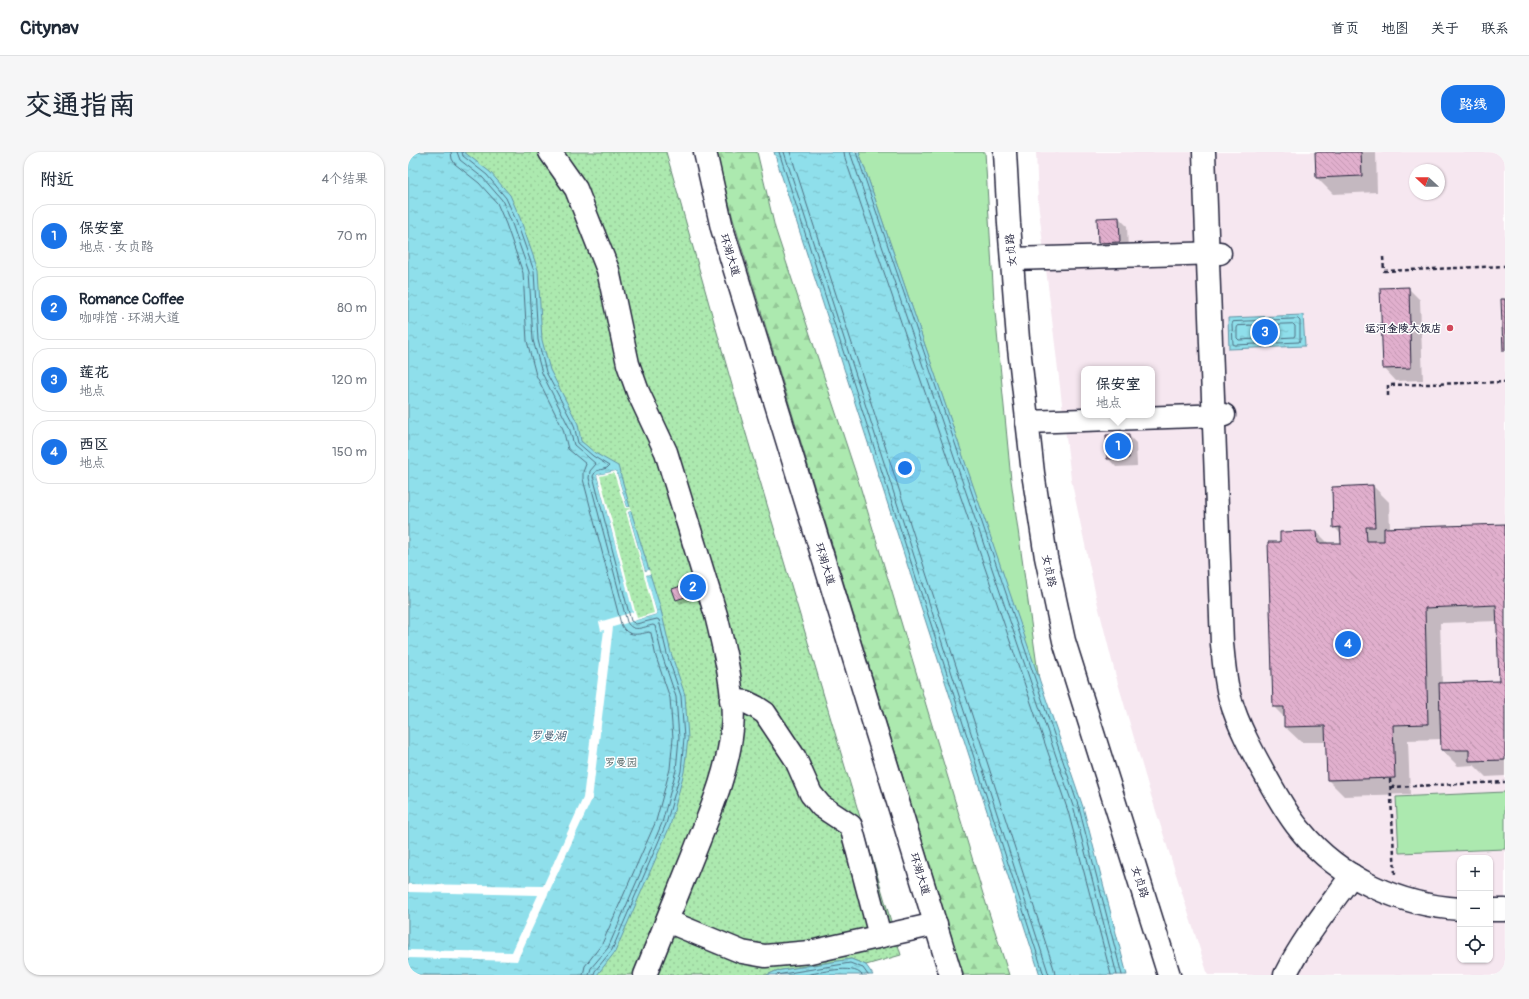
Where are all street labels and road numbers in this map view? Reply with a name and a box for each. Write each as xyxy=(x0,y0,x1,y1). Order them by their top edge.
street label: 环湖大道 xyxy=(717,232,743,278)
street label: 女贞路 xyxy=(1003,233,1019,267)
street label: 环湖大道 xyxy=(812,541,838,587)
street label: 女贞路 xyxy=(1039,554,1059,588)
street label: 环湖大道 xyxy=(907,851,933,897)
street label: 女贞路 xyxy=(1129,864,1151,900)

